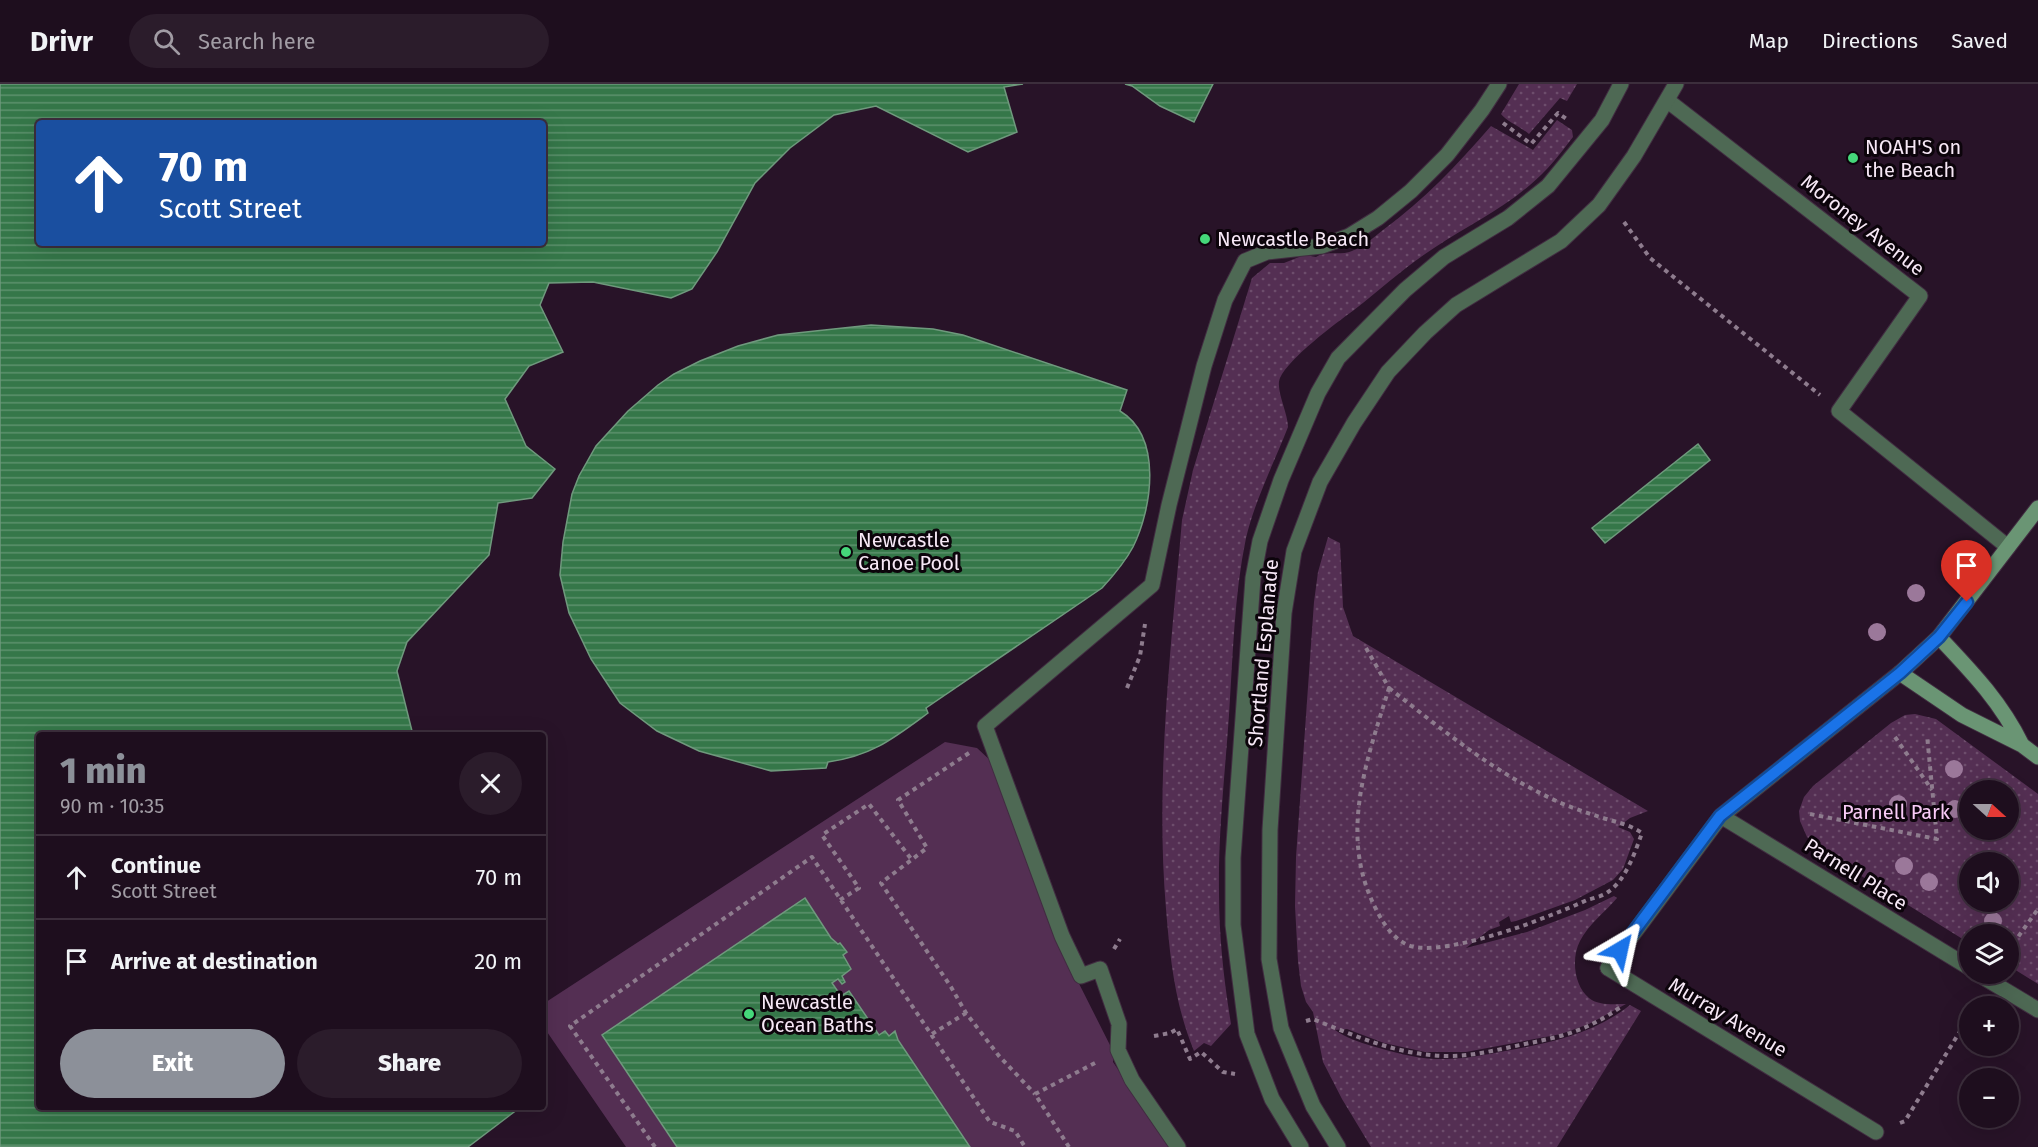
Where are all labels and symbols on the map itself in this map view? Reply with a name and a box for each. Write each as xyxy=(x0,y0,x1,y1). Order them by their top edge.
place label: NOAH'S on the Beach xyxy=(1865,135,1961,182)
marker: NOAH'S on the Beach xyxy=(1846,151,1860,165)
street label: Moroney Avenue xyxy=(1796,169,1930,281)
place label: Newcastle Beach xyxy=(1217,227,1369,251)
marker: Newcastle Beach xyxy=(1198,232,1212,246)
place label: Newcastle Canoe Pool xyxy=(858,528,960,575)
pin xyxy=(1941,540,1992,602)
marker: Newcastle Canoe Pool xyxy=(839,545,853,559)
street label: Shortland Esplanade xyxy=(1243,558,1283,748)
north arrow xyxy=(1959,780,2019,840)
park label: Parnell Park xyxy=(1842,800,1951,824)
street label: Parnell Place xyxy=(1800,833,1912,915)
position arrow xyxy=(1588,918,1652,982)
street label: Murray Avenue xyxy=(1664,972,1792,1062)
place label: Newcastle Ocean Baths xyxy=(761,990,874,1037)
marker: Newcastle Ocean Baths xyxy=(742,1007,756,1021)

